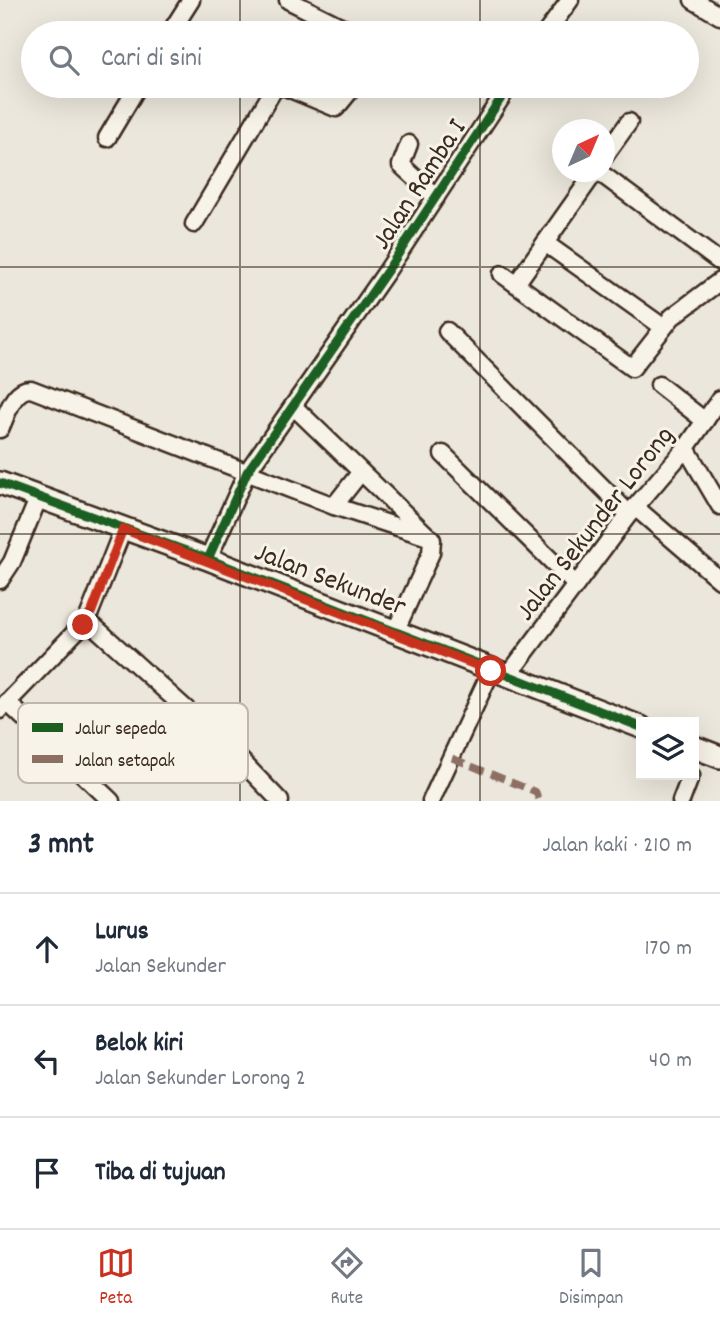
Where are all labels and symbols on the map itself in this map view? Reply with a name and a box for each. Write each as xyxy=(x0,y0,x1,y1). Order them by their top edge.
street label: Jalan Ramba I xyxy=(364,112,479,259)
north arrow xyxy=(552,119,615,182)
street label: Jalan Sekunder Lorong xyxy=(508,419,686,631)
street label: Jalan Sekunder xyxy=(248,534,411,629)
route end xyxy=(67,609,98,640)
route start xyxy=(475,655,506,686)
legend xyxy=(18,703,248,783)
text: Jalur sepeda xyxy=(75,717,167,744)
text: Jalan setapak xyxy=(75,749,175,776)

